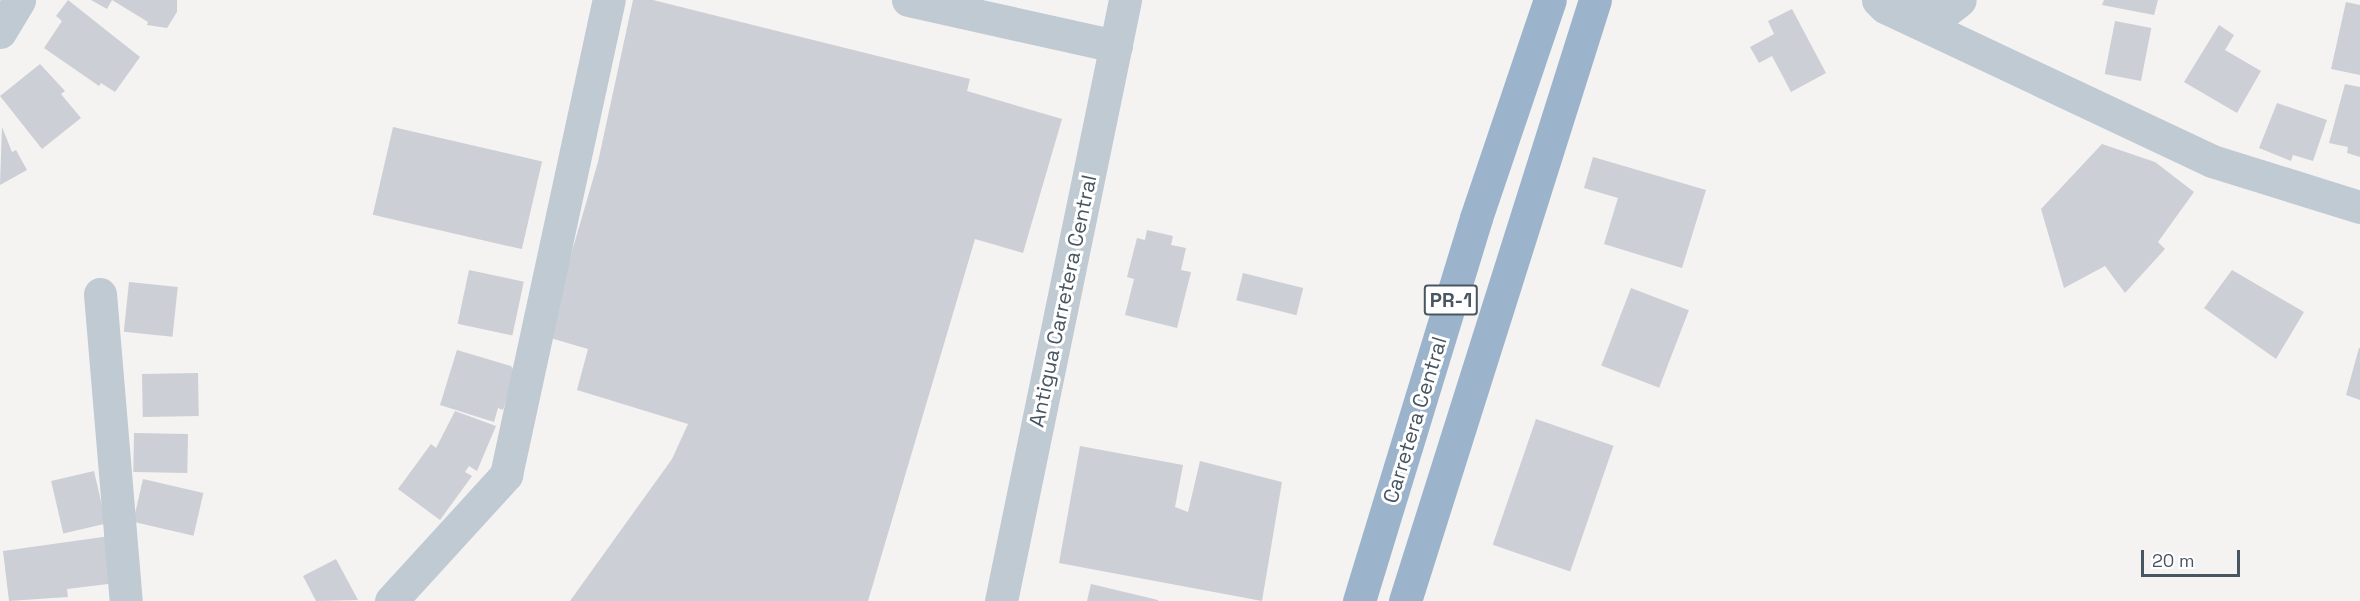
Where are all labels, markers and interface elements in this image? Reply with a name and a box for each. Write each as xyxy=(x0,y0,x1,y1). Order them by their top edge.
street label: Antigua Carretera Central xyxy=(1024,173,1102,429)
road number: PR-1 xyxy=(1422,283,1480,317)
street label: Carretera Central xyxy=(1378,334,1452,506)
scale bar xyxy=(2144,538,2243,576)
text: 20 m xyxy=(2152,549,2195,572)

